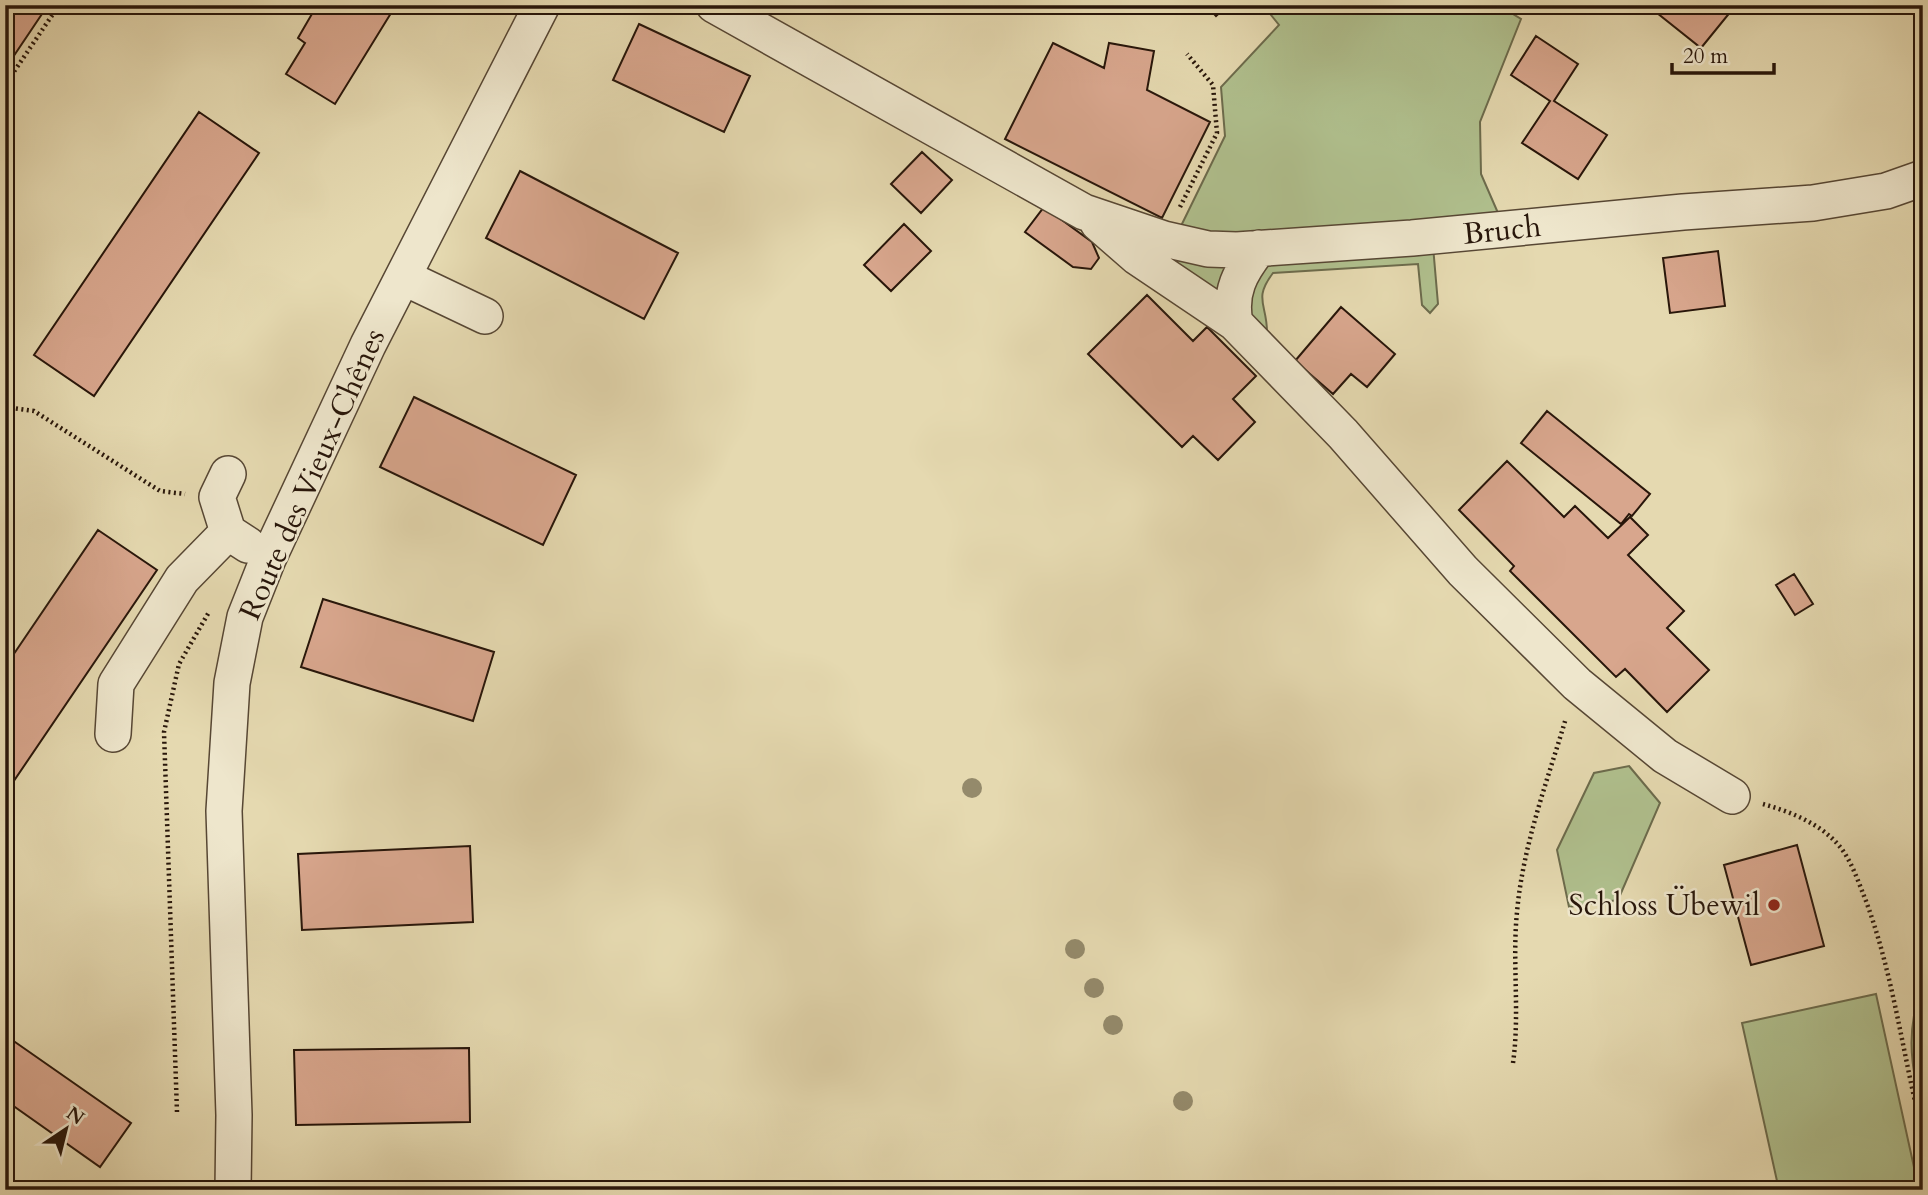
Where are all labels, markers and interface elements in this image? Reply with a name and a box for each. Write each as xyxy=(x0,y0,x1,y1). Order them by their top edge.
scale bar xyxy=(1672,32,1774,76)
text: 20 m xyxy=(1683,42,1728,71)
street label: Bruch xyxy=(1461,206,1543,255)
street label: Route des Vieux-Chênes xyxy=(230,322,395,626)
place label: Schloss Übewil xyxy=(1569,885,1760,926)
marker: Schloss Übewil xyxy=(1766,897,1782,913)
north arrow xyxy=(32,1094,102,1164)
text: N xyxy=(61,1101,90,1132)

